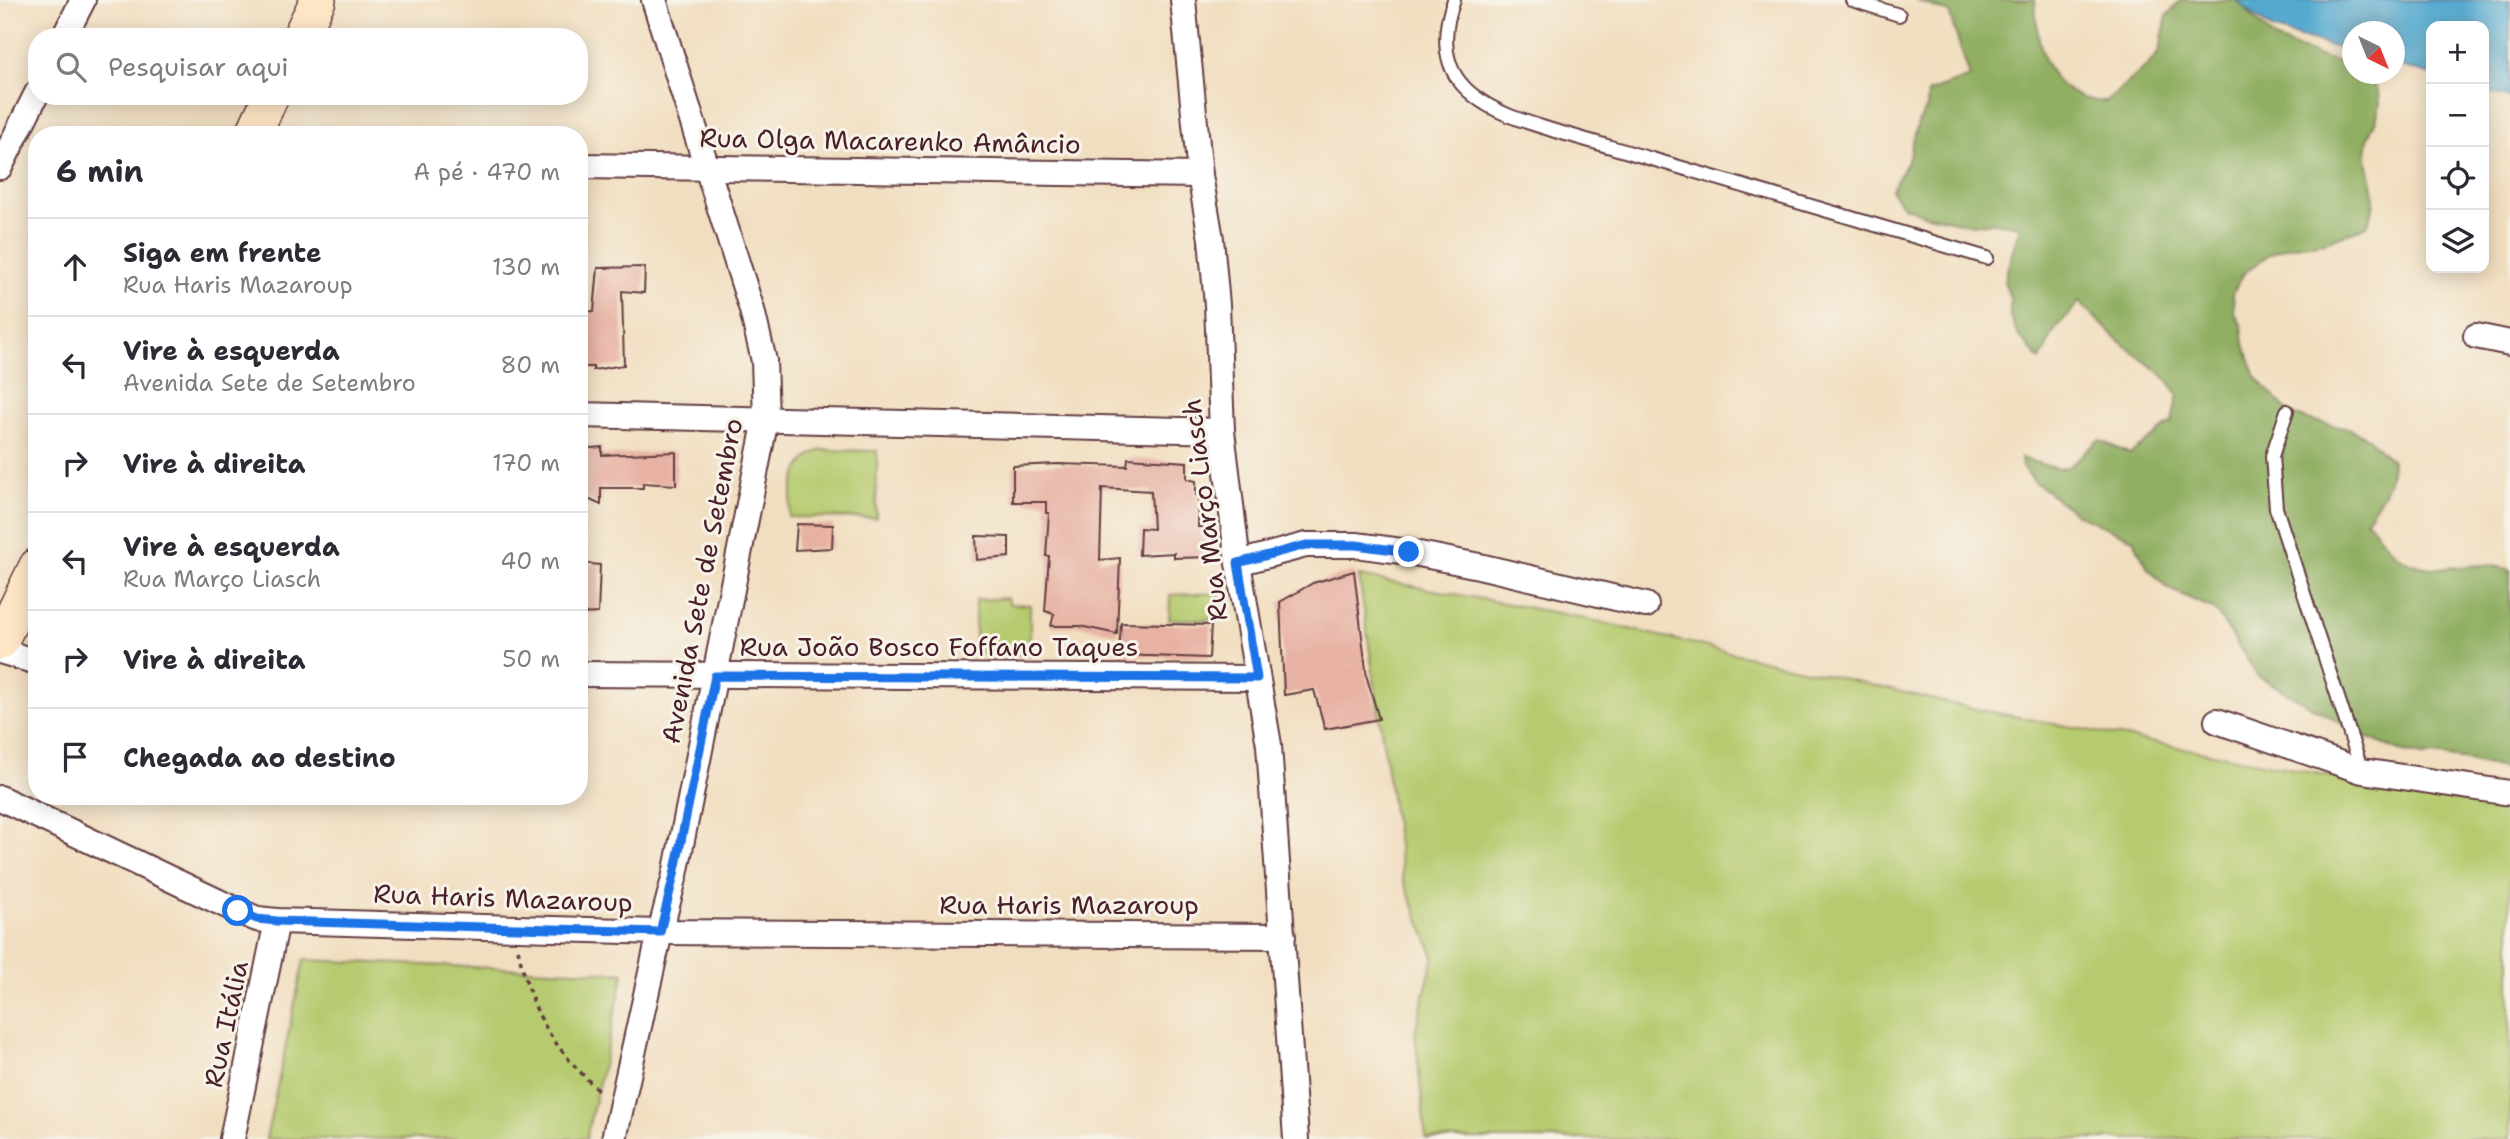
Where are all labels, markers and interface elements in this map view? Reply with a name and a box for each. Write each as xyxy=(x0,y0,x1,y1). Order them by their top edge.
north arrow xyxy=(2342,21,2405,84)
map controls xyxy=(2426,21,2489,273)
button: + xyxy=(2426,21,2489,84)
search box xyxy=(28,28,588,105)
icon: search xyxy=(52,48,90,86)
text: Pesquisar aqui xyxy=(108,49,289,84)
button: − xyxy=(2426,84,2489,147)
street label: Rua Olga Macarenko Amâncio xyxy=(699,120,1081,161)
button: locate xyxy=(2426,147,2489,210)
text: 6 min xyxy=(56,151,143,192)
text: A pé · 470 m xyxy=(414,157,560,187)
button: layers xyxy=(2426,210,2489,273)
text: Siga em frente xyxy=(123,235,322,270)
icon: ahead xyxy=(56,248,94,286)
text: 130 m xyxy=(492,252,560,282)
text: Rua Haris Mazaroup xyxy=(123,270,353,300)
text: Vire à esquerda xyxy=(123,333,340,368)
icon: left xyxy=(56,346,94,384)
text: 80 m xyxy=(501,350,560,380)
text: Avenida Sete de Setembro xyxy=(123,368,416,398)
street label: Rua Março Liasch xyxy=(1173,397,1236,623)
street label: Avenida Sete de Setembro xyxy=(653,415,750,747)
icon: right xyxy=(56,444,94,482)
text: Vire à direita xyxy=(123,446,305,481)
text: 170 m xyxy=(492,448,560,478)
text: Vire à esquerda xyxy=(123,529,340,564)
route end xyxy=(1393,536,1424,567)
icon: left xyxy=(56,542,94,580)
text: 40 m xyxy=(500,546,560,576)
text: Rua Março Liasch xyxy=(123,564,321,594)
street label: Rua João Bosco Foffano Taques xyxy=(740,629,1138,664)
icon: right xyxy=(56,640,94,678)
text: Vire à direita xyxy=(123,642,305,677)
text: 50 m xyxy=(502,644,560,674)
icon: arrive xyxy=(56,738,94,776)
text: Chegada ao destino xyxy=(123,740,396,775)
street label: Rua Haris Mazaroup xyxy=(373,875,633,920)
street label: Rua Haris Mazaroup xyxy=(939,887,1199,922)
route start xyxy=(222,895,253,926)
street label: Rua Itália xyxy=(195,957,256,1090)

